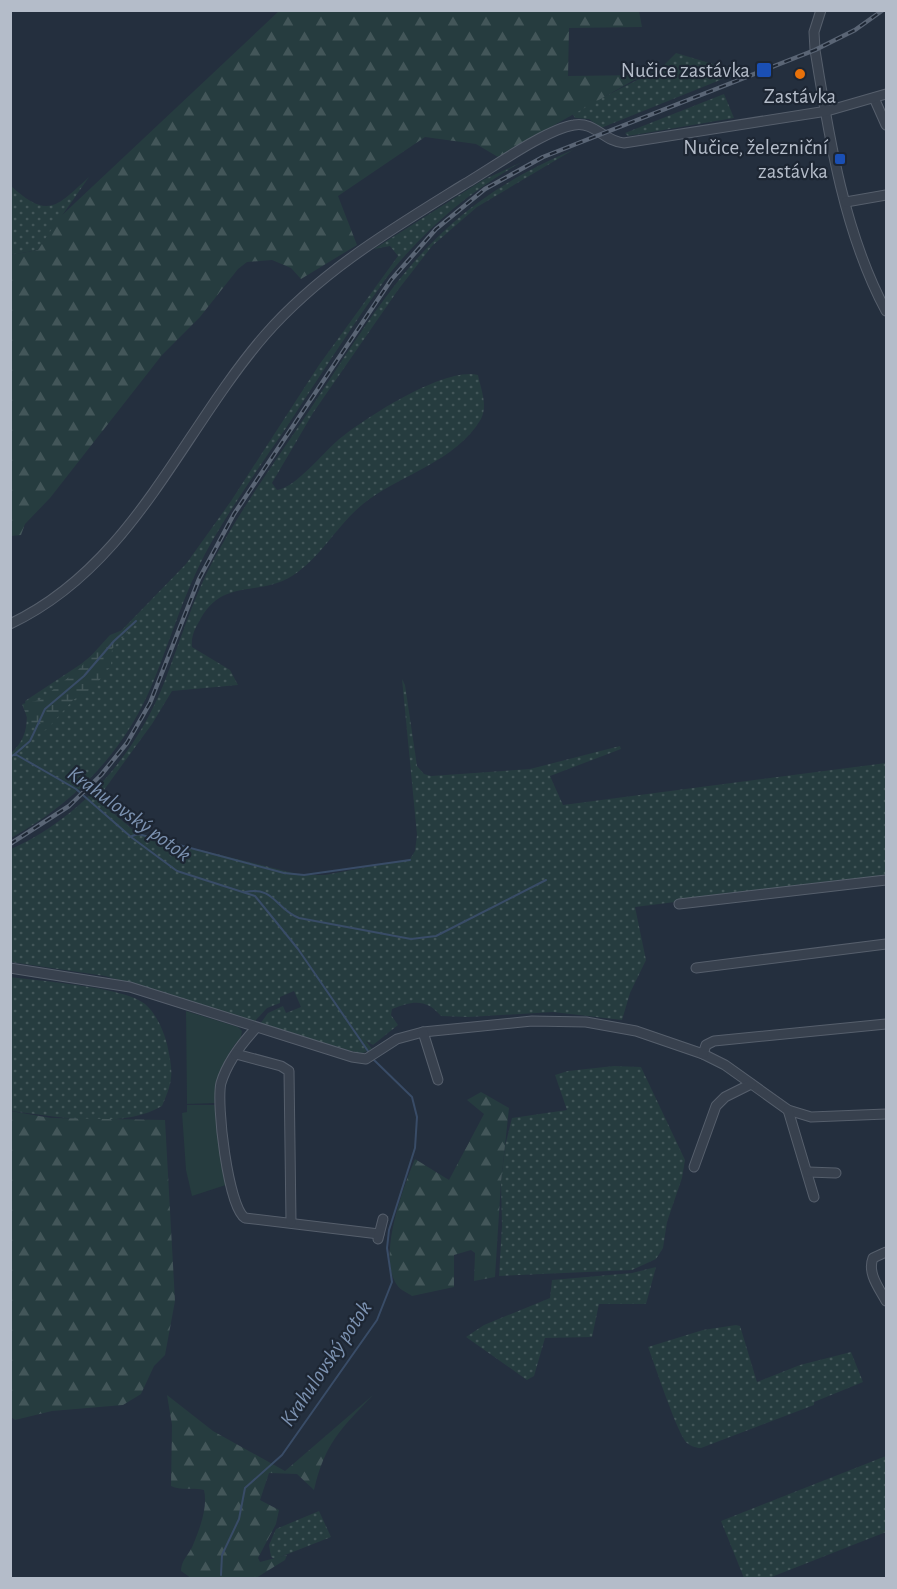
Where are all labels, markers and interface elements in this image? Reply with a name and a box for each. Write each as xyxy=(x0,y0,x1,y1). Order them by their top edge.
place label: Nučice zastávka xyxy=(621,60,750,81)
marker: Nučice zastávka xyxy=(755,61,773,79)
marker: Zastávka xyxy=(793,67,807,81)
place label: Zastávka xyxy=(764,86,837,107)
place label: Nučice, železniční zastávka xyxy=(683,137,829,182)
marker: Nučice, železniční zastávka xyxy=(833,152,847,166)
water label: Krahulovský potok xyxy=(63,762,195,867)
water label: Krahulovský potok xyxy=(276,1297,377,1431)

